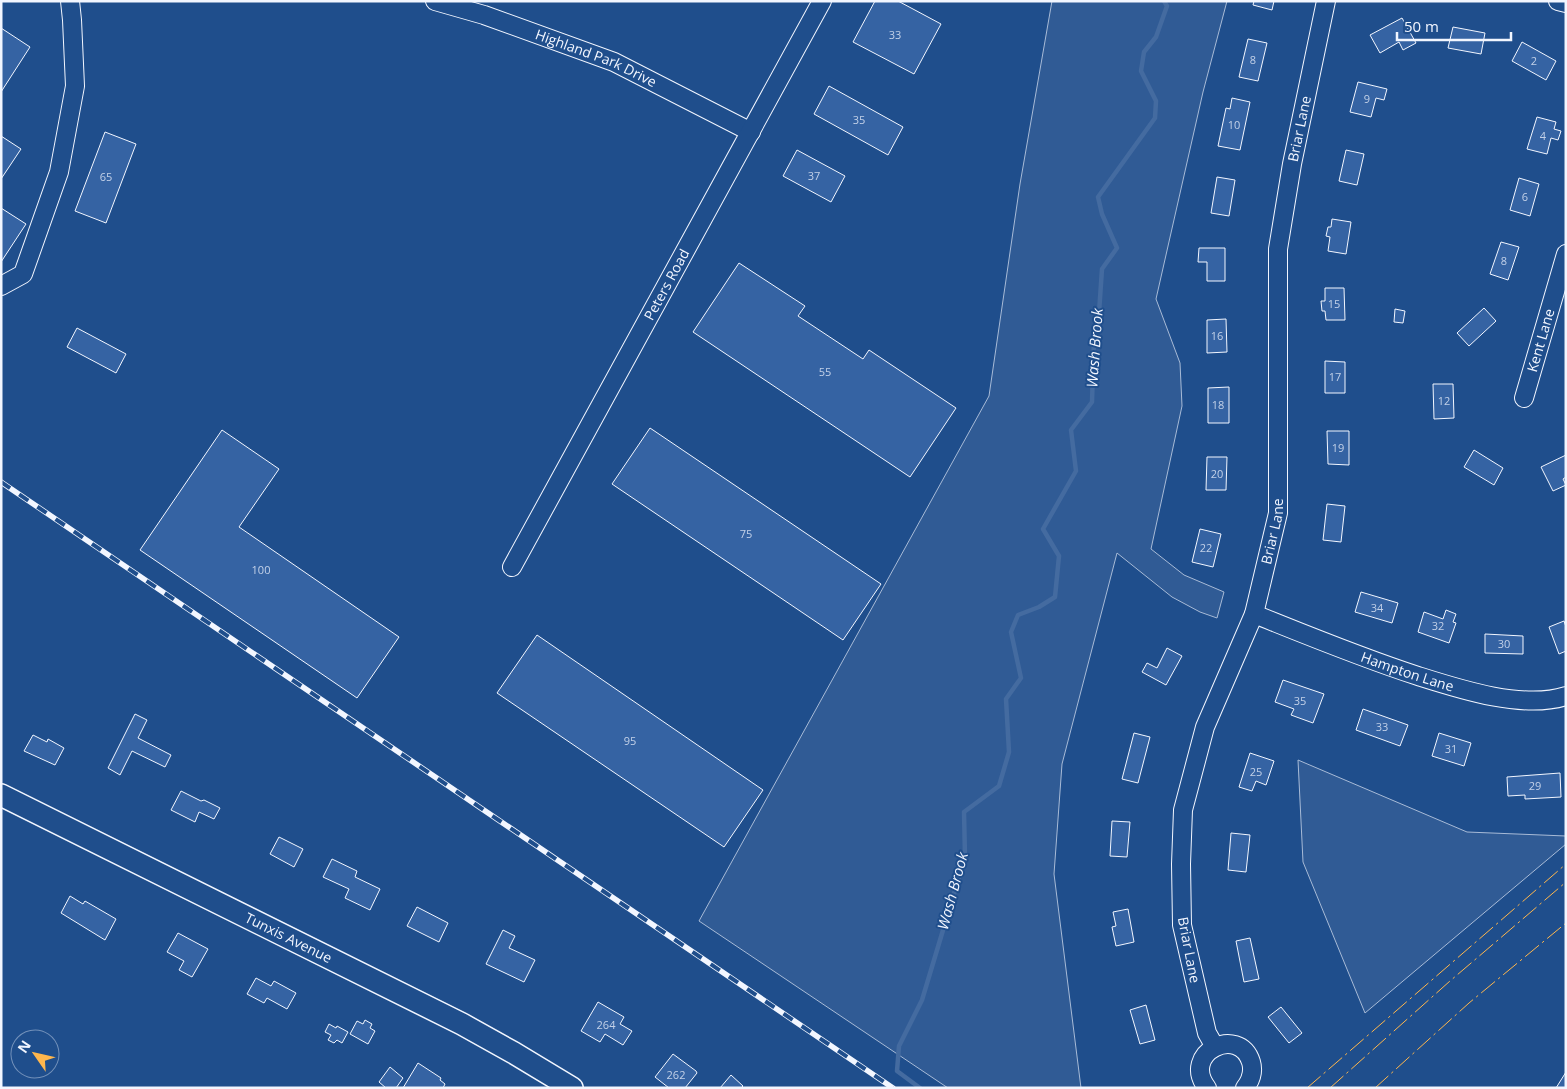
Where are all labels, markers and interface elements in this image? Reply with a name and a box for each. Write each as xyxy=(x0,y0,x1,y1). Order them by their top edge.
scale bar xyxy=(1397,10,1511,42)
text: 50 m xyxy=(1404,16,1439,36)
street label: Highland Park Drive xyxy=(533,24,660,91)
house number: 33 xyxy=(889,27,901,42)
house number: 8 xyxy=(1250,52,1256,67)
house number: 2 xyxy=(1531,53,1537,68)
house number: 9 xyxy=(1364,91,1370,106)
street label: Briar Lane xyxy=(1283,94,1315,163)
house number: 35 xyxy=(853,112,865,127)
house number: 10 xyxy=(1228,117,1240,132)
house number: 4 xyxy=(1540,128,1547,143)
house number: 37 xyxy=(808,168,820,183)
house number: 65 xyxy=(100,169,112,184)
house number: 6 xyxy=(1522,189,1528,204)
street label: Peters Road xyxy=(639,245,693,323)
house number: 8 xyxy=(1501,253,1507,268)
house number: 15 xyxy=(1328,296,1340,311)
street label: Kent Lane xyxy=(1522,306,1559,374)
water label: Wash Brook xyxy=(1081,307,1107,388)
house number: 16 xyxy=(1211,328,1223,343)
house number: 55 xyxy=(819,364,831,379)
house number: 17 xyxy=(1329,369,1341,384)
house number: 12 xyxy=(1438,393,1450,408)
house number: 18 xyxy=(1212,397,1224,412)
house number: 19 xyxy=(1332,440,1344,455)
house number: 20 xyxy=(1211,466,1223,481)
street label: Briar Lane xyxy=(1256,498,1287,566)
house number: 75 xyxy=(740,526,752,541)
house number: 22 xyxy=(1200,540,1212,555)
house number: 100 xyxy=(252,562,270,577)
house number: 34 xyxy=(1371,600,1384,615)
house number: 32 xyxy=(1432,618,1444,633)
house number: 30 xyxy=(1498,636,1510,651)
street label: Hampton Lane xyxy=(1358,647,1456,696)
house number: 35 xyxy=(1294,693,1306,708)
house number: 33 xyxy=(1376,719,1388,734)
house number: 95 xyxy=(624,733,636,748)
house number: 31 xyxy=(1445,741,1457,756)
house number: 25 xyxy=(1250,764,1262,779)
house number: 29 xyxy=(1529,778,1541,793)
water label: Wash Brook xyxy=(932,849,972,932)
street label: Tunxis Avenue xyxy=(242,908,336,967)
street label: Briar Lane xyxy=(1174,915,1205,985)
house number: 264 xyxy=(597,1017,616,1032)
north arrow xyxy=(10,1029,60,1079)
text: N xyxy=(13,1036,35,1056)
house number: 262 xyxy=(667,1067,685,1082)

